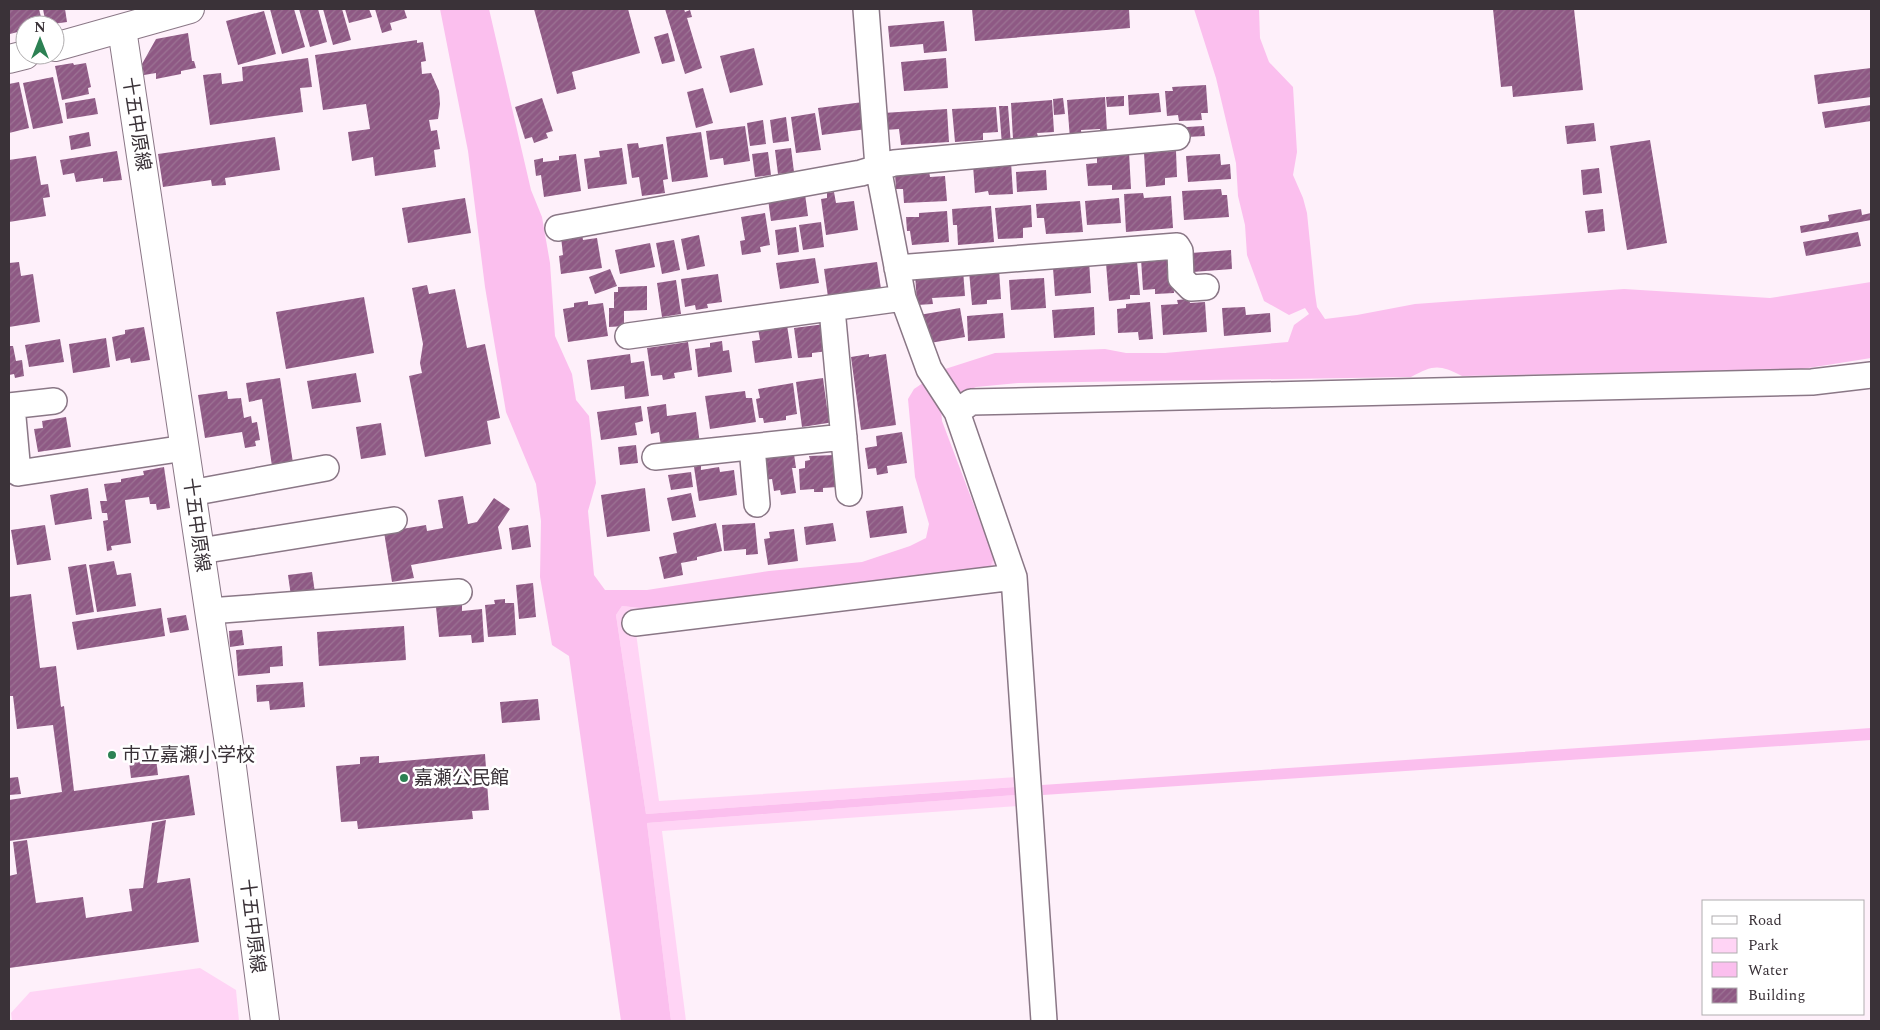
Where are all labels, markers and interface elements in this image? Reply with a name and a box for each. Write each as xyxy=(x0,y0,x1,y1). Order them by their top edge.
north arrow xyxy=(15,15,65,65)
text: N xyxy=(34,17,46,38)
street label: 十五中原線 xyxy=(114,75,158,173)
street label: 十五中原線 xyxy=(175,476,217,574)
place label: 市立嘉瀬小学校 xyxy=(122,741,255,770)
marker: 市立嘉瀬小学校 xyxy=(106,749,118,761)
place label: 嘉瀬公民館 xyxy=(414,764,509,793)
marker: 嘉瀬公民館 xyxy=(398,772,410,784)
street label: 十五中原線 xyxy=(232,877,272,975)
legend xyxy=(1702,900,1865,1015)
text: Road xyxy=(1748,909,1782,932)
text: Park xyxy=(1748,934,1779,957)
text: Water xyxy=(1748,959,1788,982)
text: Building xyxy=(1748,984,1805,1007)

